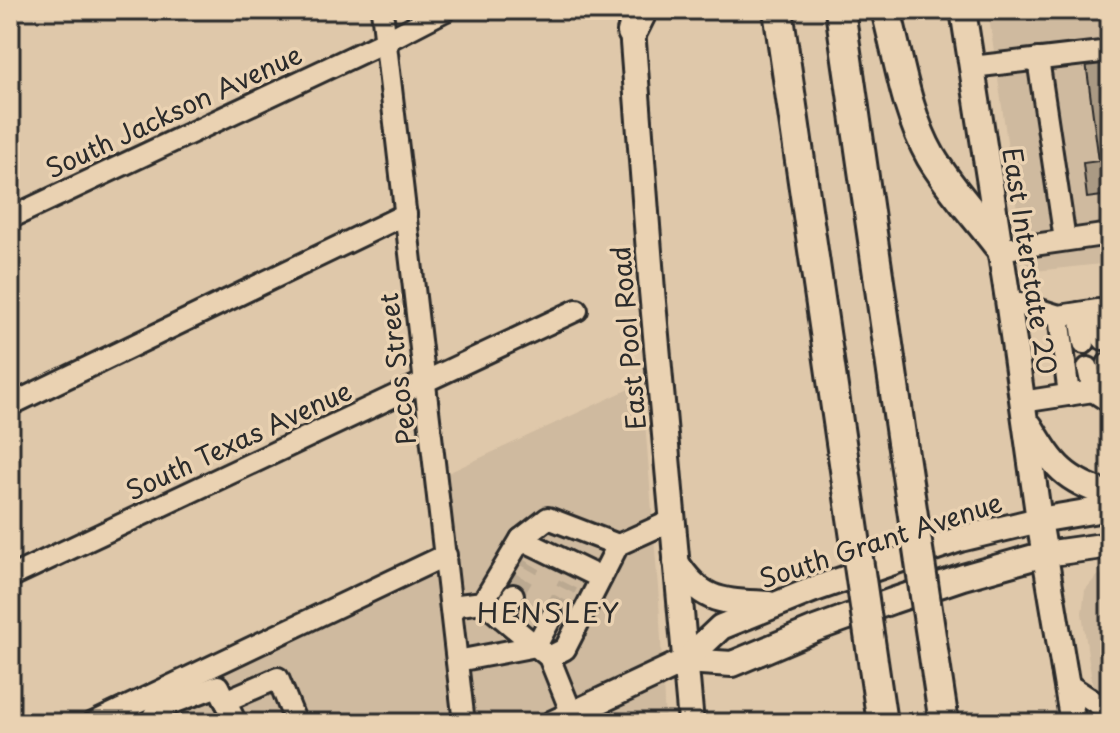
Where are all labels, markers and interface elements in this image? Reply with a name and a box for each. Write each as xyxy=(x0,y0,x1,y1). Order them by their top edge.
street label: South Jackson Avenue xyxy=(39,34,308,187)
street label: East Interstate 20 xyxy=(993,145,1068,377)
street label: East Pool Road xyxy=(600,245,655,432)
street label: Pecos Street xyxy=(368,291,425,447)
street label: South Texas Avenue xyxy=(119,370,358,509)
street label: South Grant Avenue xyxy=(754,482,1007,597)
district label: HENSLEY xyxy=(477,590,621,633)

